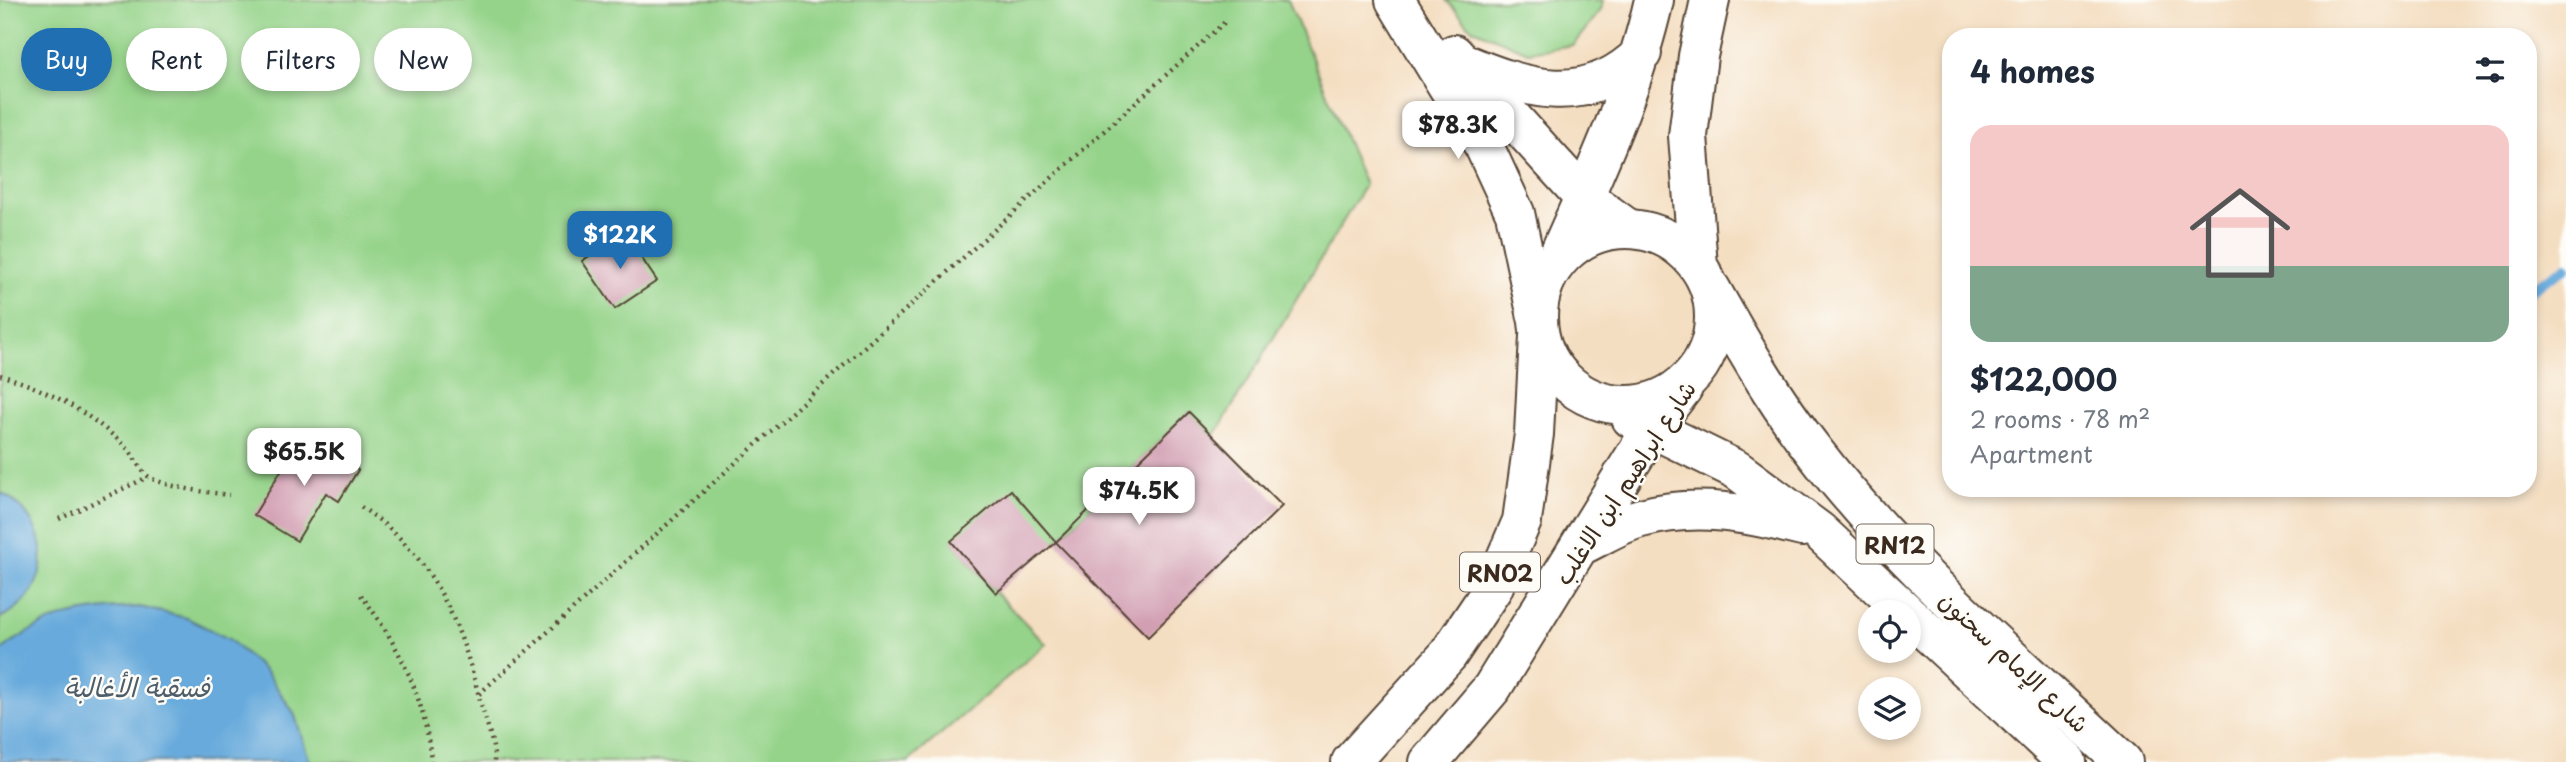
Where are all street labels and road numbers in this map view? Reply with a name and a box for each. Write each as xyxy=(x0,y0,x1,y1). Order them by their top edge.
street label: شارع ابراهيم ابن الاغلب xyxy=(1544,373,1705,592)
road number: RN12 xyxy=(1856,524,1934,564)
road number: RN02 xyxy=(1460,552,1540,592)
street label: شارع الإمام سحنون xyxy=(1931,582,2098,742)

